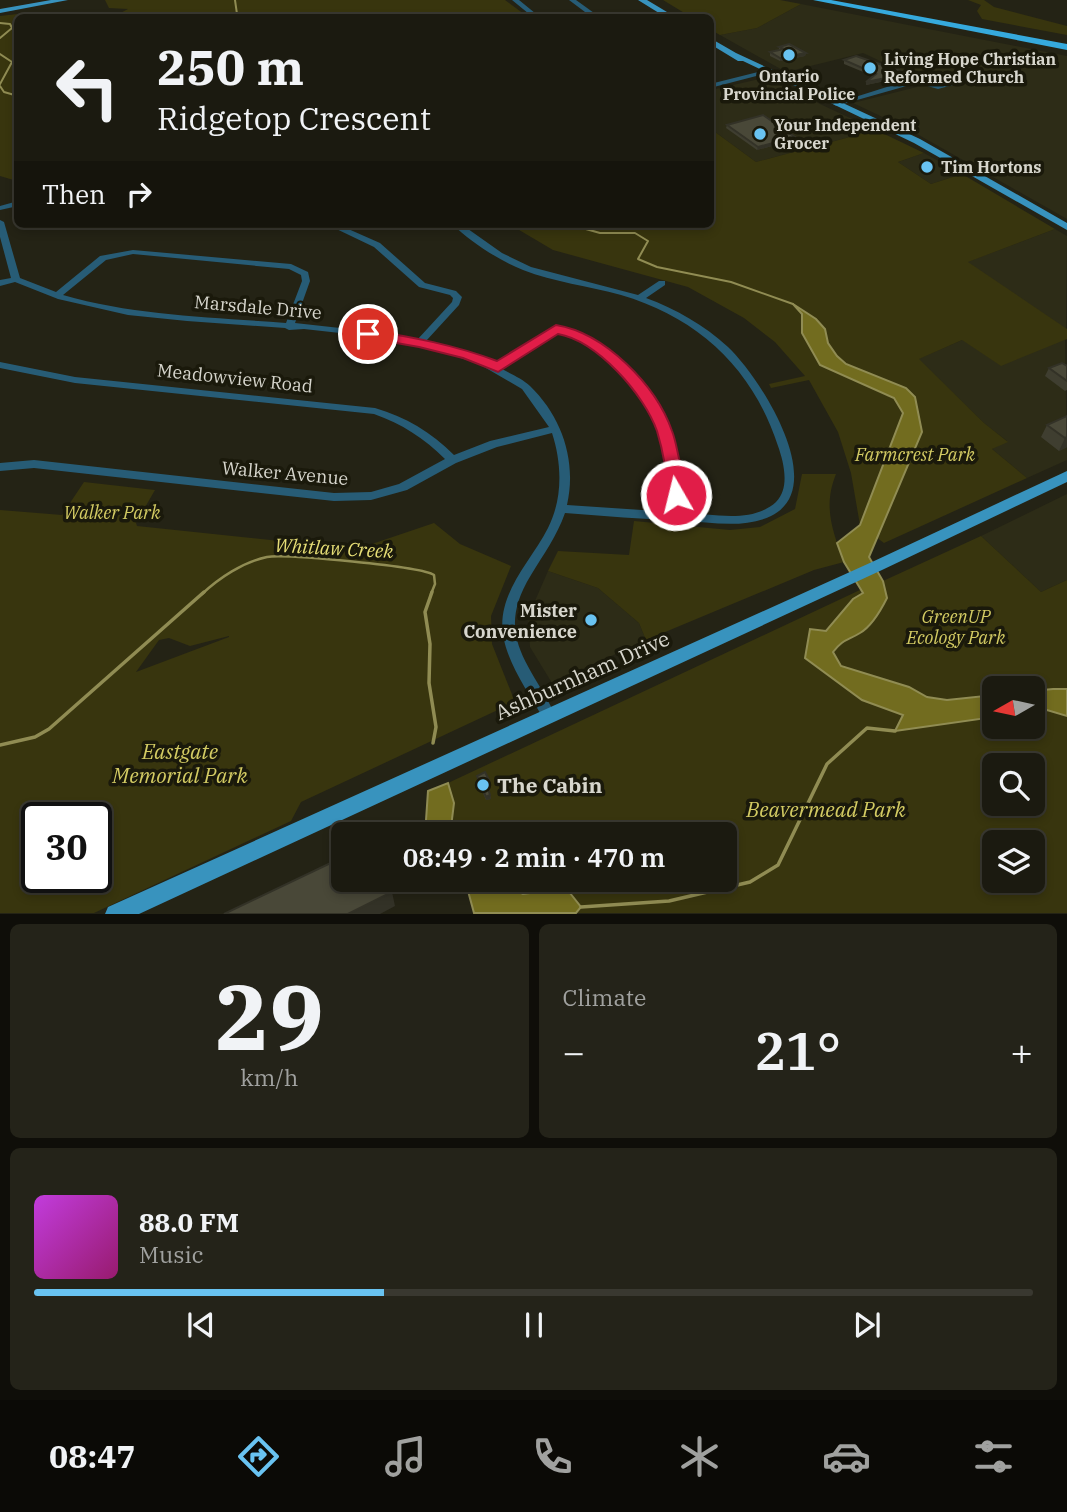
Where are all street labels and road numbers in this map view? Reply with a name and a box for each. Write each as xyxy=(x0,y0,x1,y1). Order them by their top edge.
street label: Marsdale Drive xyxy=(193,290,323,324)
street label: Meadowview Road xyxy=(156,358,314,398)
street label: Walker Avenue xyxy=(221,456,349,490)
street label: Ashburnham Drive xyxy=(490,624,674,726)

